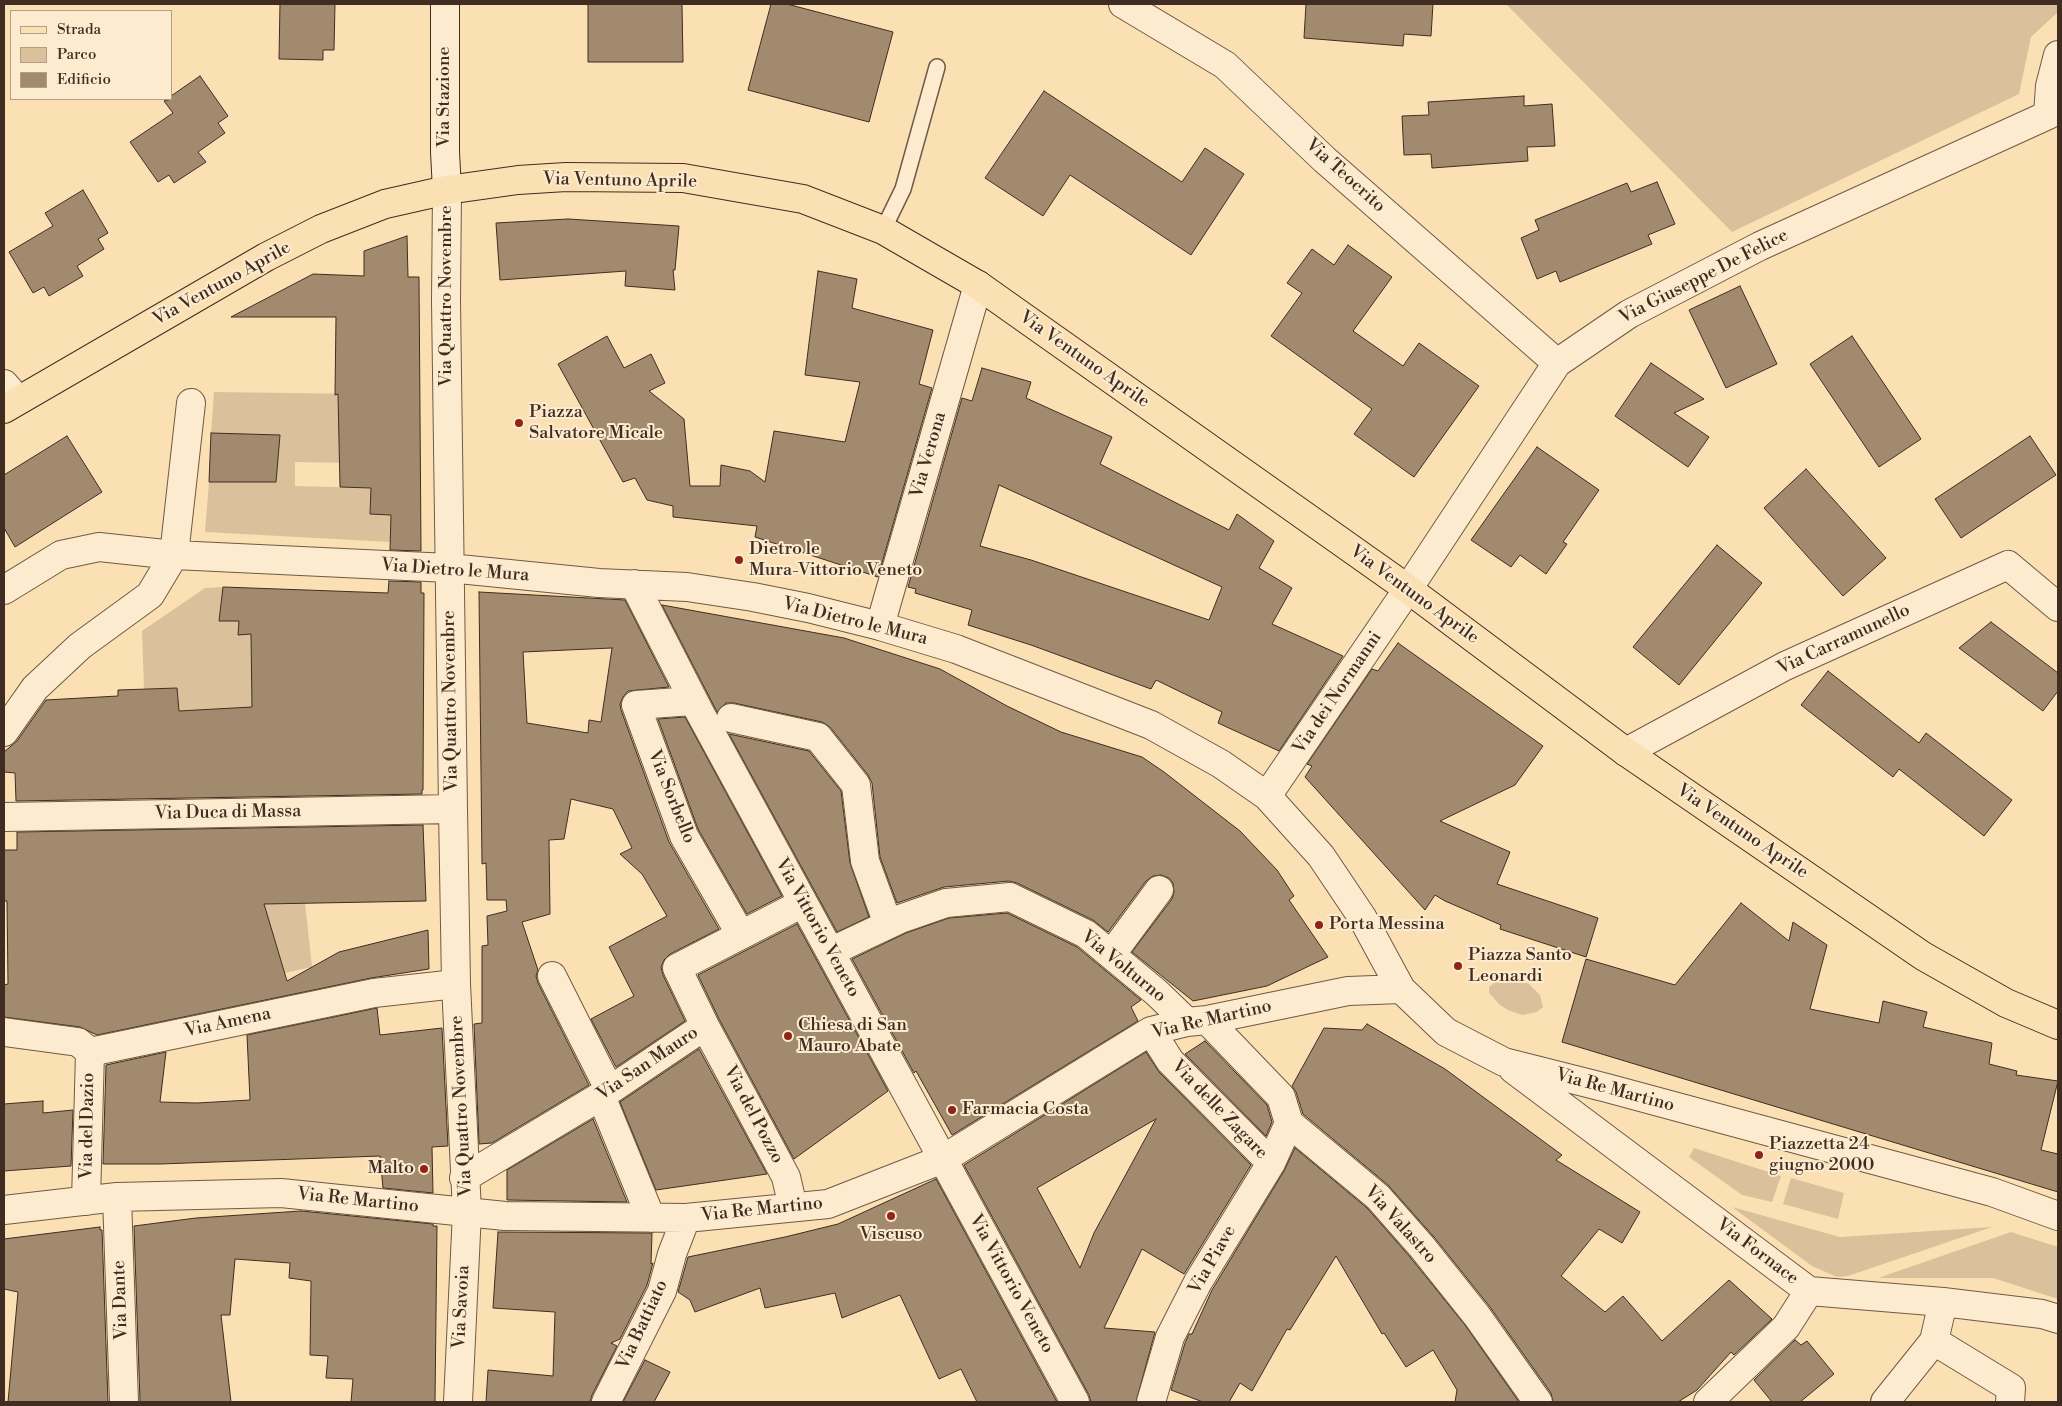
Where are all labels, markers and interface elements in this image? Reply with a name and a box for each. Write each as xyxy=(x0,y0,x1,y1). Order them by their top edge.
legend xyxy=(10,10,172,100)
text: Strada xyxy=(57,20,101,39)
text: Parco xyxy=(57,45,96,64)
street label: Via Stazione xyxy=(434,46,456,148)
text: Edificio xyxy=(57,70,111,89)
street label: Via Teocrito xyxy=(1301,134,1389,218)
street label: Via Ventuno Aprile xyxy=(543,169,697,193)
street label: Via Quattro Novembre xyxy=(436,205,458,387)
street label: Via Giuseppe De Felice xyxy=(1616,225,1792,329)
street label: Via Ventuno Aprile xyxy=(149,237,295,331)
street label: Via Ventuno Aprile xyxy=(1015,307,1153,413)
place label: Piazza Salvatore Micale xyxy=(529,402,663,444)
street label: Via Verona xyxy=(906,409,952,501)
marker: Piazza Salvatore Micale xyxy=(513,417,525,429)
place label: Dietro le Mura-Vittorio Veneto xyxy=(749,539,922,582)
street label: Via Ventuno Aprile xyxy=(1345,541,1483,649)
marker: Dietro le Mura-Vittorio Veneto xyxy=(733,554,745,566)
street label: Via Dietro le Mura xyxy=(380,555,530,587)
street label: Via Dietro le Mura xyxy=(780,594,930,650)
street label: Via Carramunello xyxy=(1774,600,1914,680)
street label: Via Quattro Novembre xyxy=(439,610,463,792)
street label: Via dei Normanni xyxy=(1289,628,1387,758)
street label: Via Sorbello xyxy=(642,747,700,847)
street label: Via Ventuno Aprile xyxy=(1672,780,1812,884)
street label: Via Duca di Massa xyxy=(155,801,301,825)
street label: Via Vittorio Veneto xyxy=(770,855,864,1001)
place label: Porta Messina xyxy=(1329,914,1445,936)
marker: Porta Messina xyxy=(1313,919,1325,931)
street label: Via Volturno xyxy=(1076,926,1170,1008)
place label: Piazza Santo Leonardi xyxy=(1468,945,1572,988)
marker: Piazza Santo Leonardi xyxy=(1452,960,1464,972)
street label: Via Re Martino xyxy=(1150,996,1274,1044)
street label: Via Amena xyxy=(183,1003,273,1043)
street label: Via Quattro Novembre xyxy=(446,1015,478,1197)
place label: Chiesa di San Mauro Abate xyxy=(798,1015,907,1058)
street label: Via San Mauro xyxy=(593,1022,703,1106)
marker: Chiesa di San Mauro Abate xyxy=(782,1030,794,1042)
street label: Via delle Zagare xyxy=(1166,1056,1272,1164)
street label: Via del Pozzo xyxy=(718,1062,788,1168)
street label: Via Re Martino xyxy=(1553,1065,1677,1117)
street label: Via del Dazio xyxy=(76,1072,100,1180)
place label: Farmacia Costa xyxy=(962,1099,1089,1121)
marker: Farmacia Costa xyxy=(946,1104,958,1116)
place label: Piazzetta 24 giugno 2000 xyxy=(1769,1134,1874,1176)
marker: Piazzetta 24 giugno 2000 xyxy=(1753,1149,1765,1161)
place label: Malto xyxy=(367,1158,414,1180)
marker: Malto xyxy=(418,1163,430,1175)
street label: Via Valastro xyxy=(1359,1182,1441,1268)
street label: Via Re Martino xyxy=(296,1184,420,1218)
street label: Via Re Martino xyxy=(700,1193,824,1227)
marker: Viscuso xyxy=(885,1210,897,1222)
street label: Via Vittorio Veneto xyxy=(964,1211,1058,1357)
street label: Via Fornace xyxy=(1712,1214,1802,1290)
street label: Via Piave xyxy=(1185,1222,1241,1298)
place label: Viscuso xyxy=(859,1224,923,1246)
street label: Via Dante xyxy=(109,1260,133,1340)
street label: Via Savoia xyxy=(449,1265,475,1349)
street label: Via Battiato xyxy=(613,1277,673,1373)

